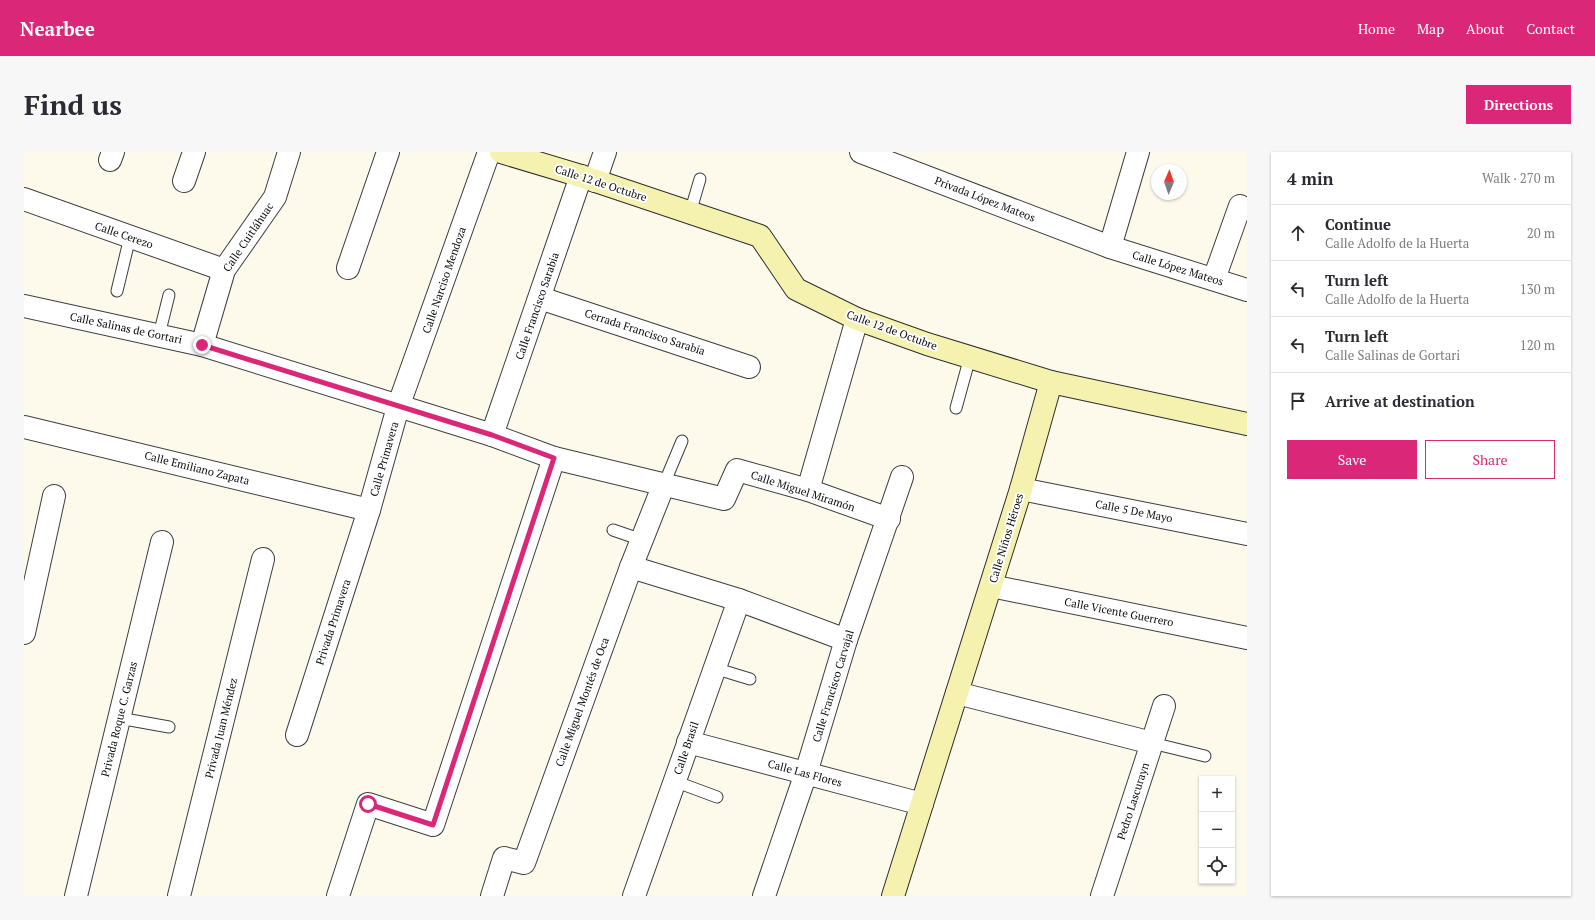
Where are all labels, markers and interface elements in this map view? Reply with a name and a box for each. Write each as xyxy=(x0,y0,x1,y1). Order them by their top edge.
text: Nearbee xyxy=(20,16,95,41)
text: Home xyxy=(1358,19,1395,38)
text: Map xyxy=(1417,19,1444,38)
text: About xyxy=(1466,19,1504,38)
text: Contact xyxy=(1526,19,1575,38)
button: Directions xyxy=(1466,85,1571,124)
text: Find us xyxy=(24,86,122,123)
street label: Calle 12 de Octubre xyxy=(553,162,649,205)
north arrow xyxy=(1151,164,1187,200)
text: 4 min xyxy=(1287,167,1334,190)
text: Walk · 270 m xyxy=(1482,169,1555,187)
street label: Privada López Mateos xyxy=(933,173,1038,225)
street label: Calle Cuitláhuac xyxy=(220,200,276,274)
text: Continue xyxy=(1325,214,1391,234)
street label: Calle Cerezo xyxy=(93,218,155,252)
icon: ahead xyxy=(1287,222,1309,244)
street label: Calle Narciso Mendoza xyxy=(419,224,469,335)
text: 20 m xyxy=(1527,224,1555,242)
text: Calle Adolfo de la Huerta xyxy=(1325,234,1469,252)
street label: Calle López Mateos xyxy=(1131,247,1226,289)
street label: Calle Francisco Sarabia xyxy=(512,250,562,362)
text: Turn left xyxy=(1325,270,1389,290)
icon: left xyxy=(1287,278,1309,300)
text: 130 m xyxy=(1520,280,1555,298)
text: Calle Adolfo de la Huerta xyxy=(1325,290,1469,308)
street label: Cerrada Francisco Sarabia xyxy=(583,306,707,358)
street label: Calle 12 de Octubre xyxy=(845,307,940,353)
street label: Calle Salinas de Gortari xyxy=(69,309,183,347)
text: Turn left xyxy=(1325,326,1389,346)
icon: left xyxy=(1287,334,1309,356)
route end xyxy=(193,336,211,354)
text: 120 m xyxy=(1520,336,1555,354)
text: Calle Salinas de Gortari xyxy=(1325,346,1460,364)
icon: arrive xyxy=(1287,390,1309,412)
text: Arrive at destination xyxy=(1325,391,1475,411)
street label: Calle Primavera xyxy=(367,420,402,498)
button: Save xyxy=(1287,440,1417,479)
button: Share xyxy=(1425,440,1555,479)
street label: Calle Emiliano Zapata xyxy=(143,448,251,488)
street label: Calle Miguel Miramón xyxy=(749,468,857,515)
street label: Calle Niños Héroes xyxy=(986,491,1026,585)
street label: Calle 5 De Mayo xyxy=(1094,497,1174,525)
street label: Privada Primavera xyxy=(313,577,354,667)
street label: Calle Vicente Guerrero xyxy=(1063,595,1175,629)
street label: Calle Francisco Carvajal xyxy=(809,628,857,744)
street label: Calle Miguel Montés de Oca xyxy=(552,635,612,768)
street label: Privada Roque C. Garzas xyxy=(98,660,140,778)
street label: Privada Juan Méndez xyxy=(202,676,240,780)
street label: Calle Brasil xyxy=(670,720,702,776)
street label: Calle Las Flores xyxy=(766,756,844,790)
street label: Pedro Lascurayn xyxy=(1114,760,1152,841)
map controls xyxy=(1199,776,1235,884)
button: + xyxy=(1199,776,1235,812)
route start xyxy=(359,795,377,813)
button: − xyxy=(1199,812,1235,848)
button: locate xyxy=(1199,848,1235,884)

